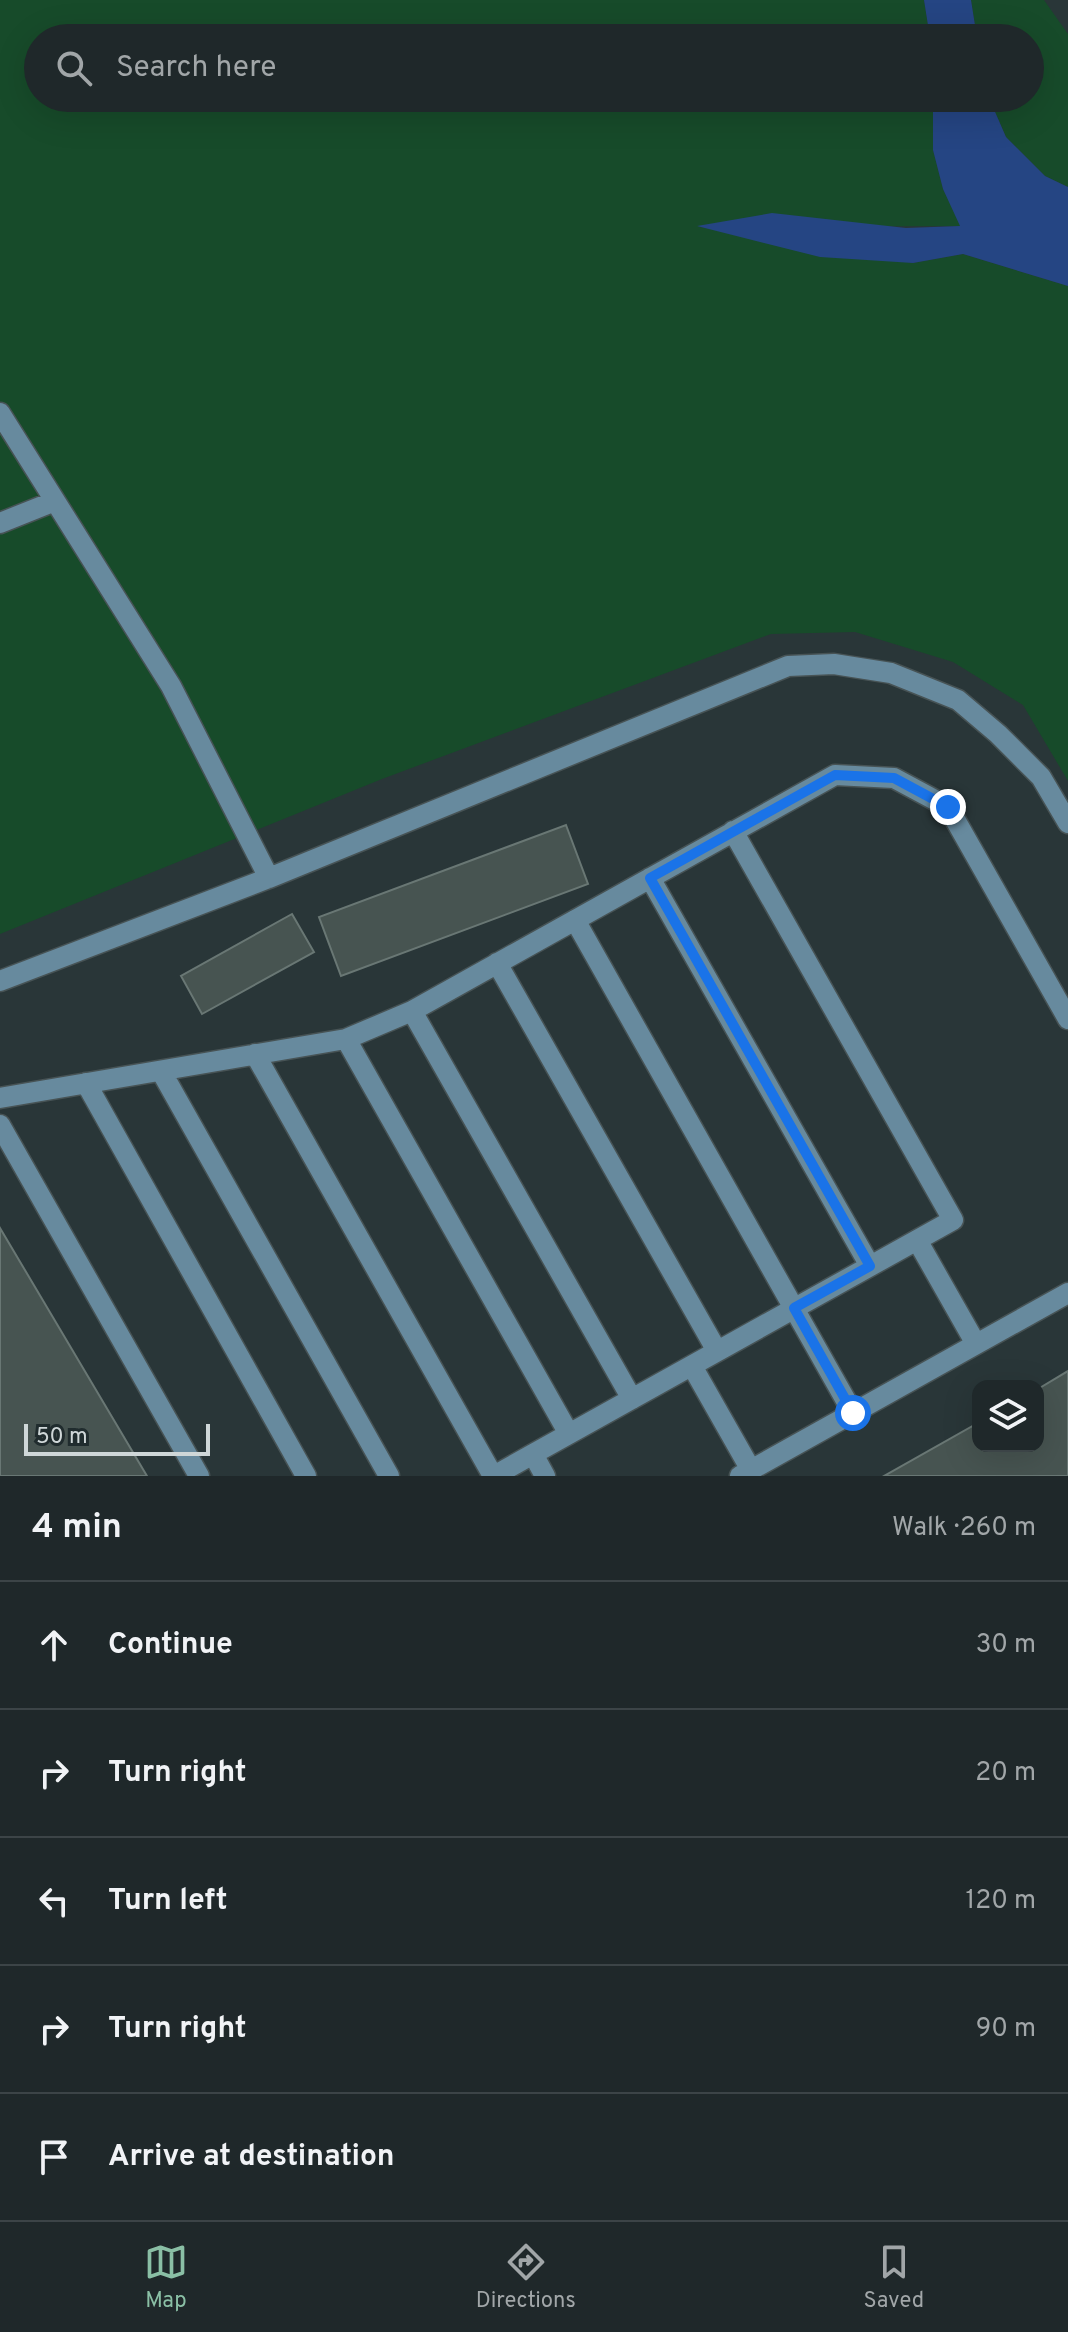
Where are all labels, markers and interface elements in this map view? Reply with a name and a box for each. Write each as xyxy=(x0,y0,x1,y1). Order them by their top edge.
search box xyxy=(24,24,1044,112)
icon: search xyxy=(52,46,96,90)
text: Search here xyxy=(116,50,276,87)
route end xyxy=(930,789,966,825)
map controls xyxy=(972,1380,1044,1452)
button: layers xyxy=(972,1380,1044,1452)
route start xyxy=(835,1395,871,1431)
scale bar xyxy=(24,1420,210,1456)
text: 50 m xyxy=(36,1424,88,1451)
text: 4 min xyxy=(32,1507,122,1550)
text: Walk · 260 m xyxy=(892,1512,1036,1545)
icon: ahead xyxy=(32,1623,76,1667)
text: Continue xyxy=(108,1627,233,1664)
text: 30 m xyxy=(976,1629,1036,1662)
icon: right xyxy=(32,1751,76,1795)
text: Turn right xyxy=(108,1755,246,1792)
text: 20 m xyxy=(975,1757,1036,1790)
icon: left xyxy=(32,1879,76,1923)
text: Turn left xyxy=(108,1883,228,1920)
text: 120 m xyxy=(966,1885,1036,1918)
icon: right xyxy=(32,2007,76,2051)
text: Turn right xyxy=(108,2011,246,2048)
text: 90 m xyxy=(976,2013,1036,2046)
icon: arrive xyxy=(32,2135,76,2179)
text: Arrive at destination xyxy=(108,2139,394,2176)
tab: Map xyxy=(144,2240,188,2315)
tab: Directions xyxy=(476,2240,576,2315)
tab: Saved xyxy=(864,2240,924,2315)

